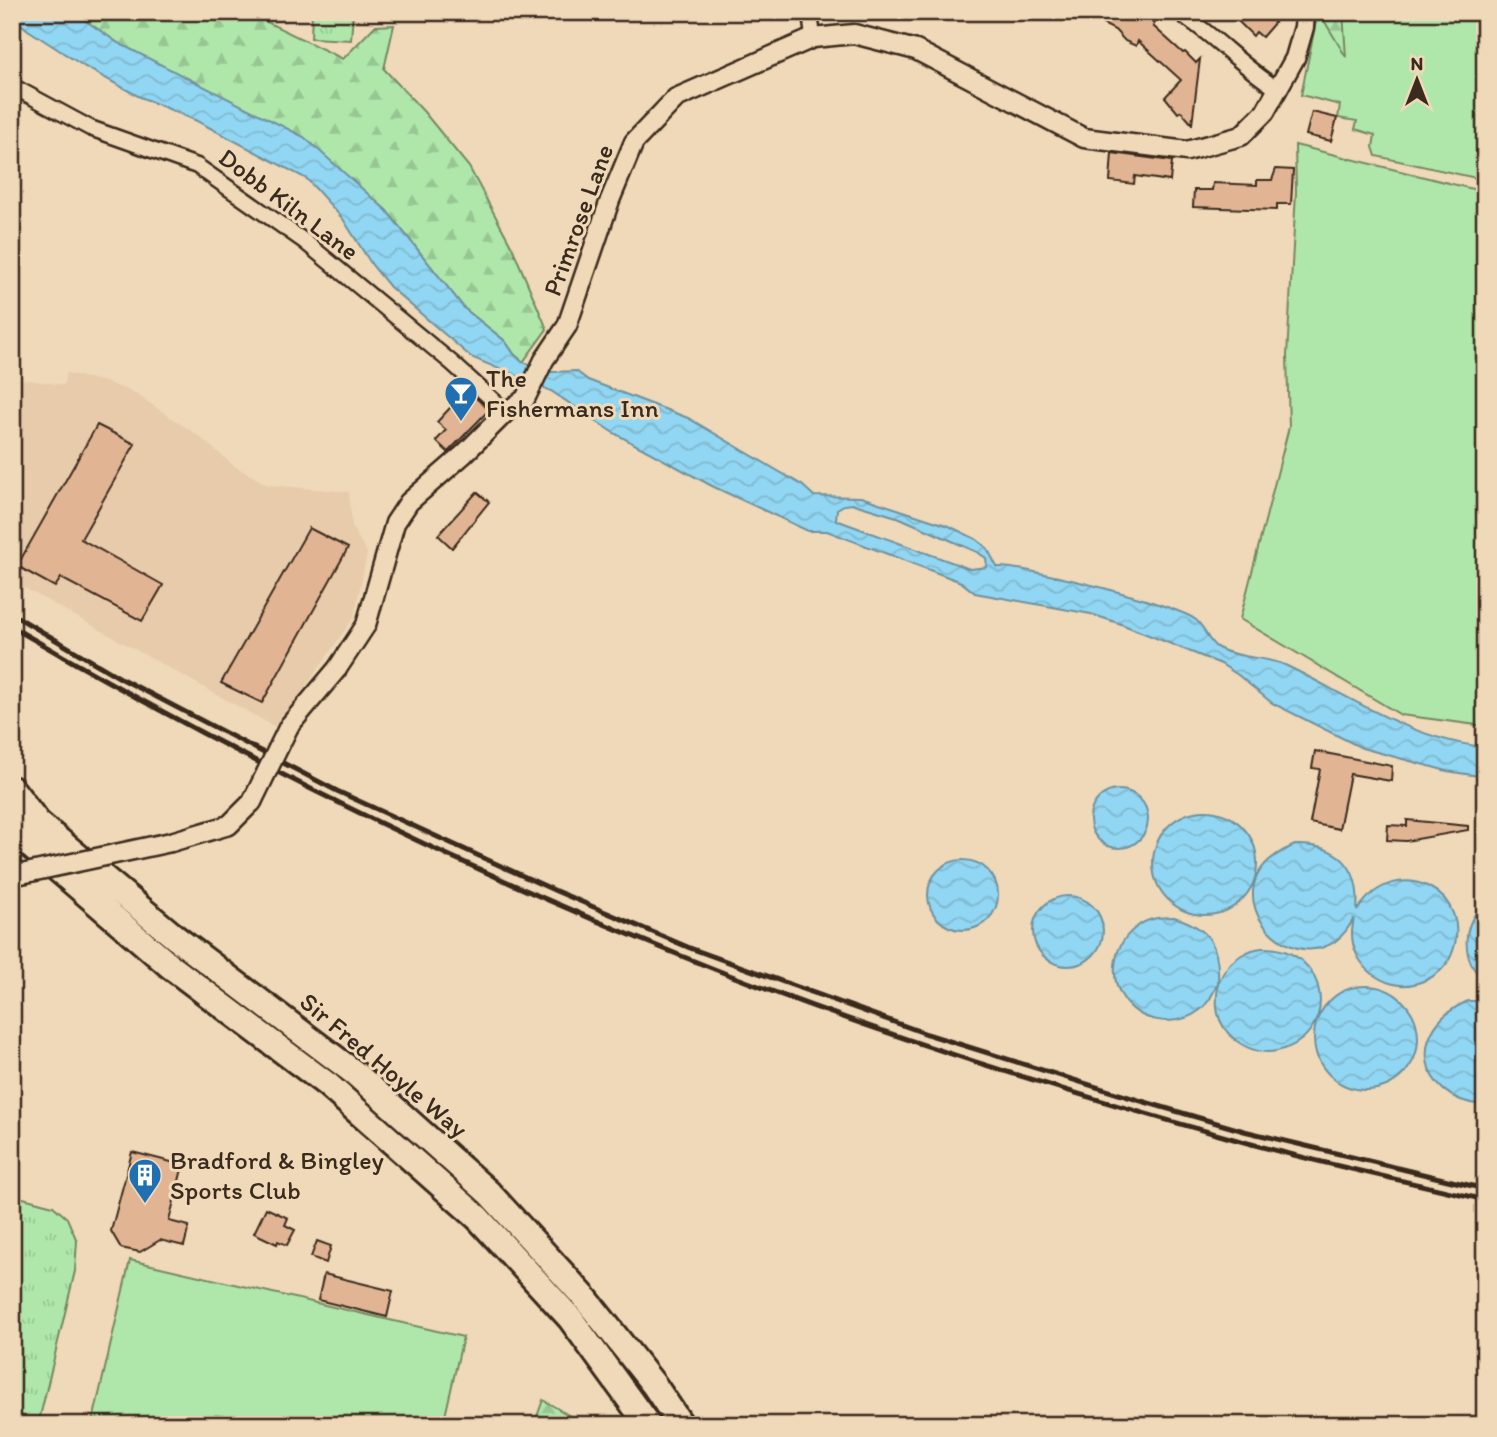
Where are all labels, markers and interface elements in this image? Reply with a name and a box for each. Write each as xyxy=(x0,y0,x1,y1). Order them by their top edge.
north arrow xyxy=(1382,46,1452,116)
text: N xyxy=(1411,52,1423,75)
street label: Primrose Lane xyxy=(536,140,620,300)
street label: Dobb Kiln Lane xyxy=(213,141,365,267)
place label: The Fishermans Inn xyxy=(486,362,659,424)
bar icon: The Fishermans Inn xyxy=(442,374,480,423)
street label: Sir Fred Hoyle Way xyxy=(294,985,474,1145)
place label: Bradford & Bingley Sports Club xyxy=(170,1144,384,1206)
building icon: Bradford & Bingley Sports Club xyxy=(126,1156,164,1205)

